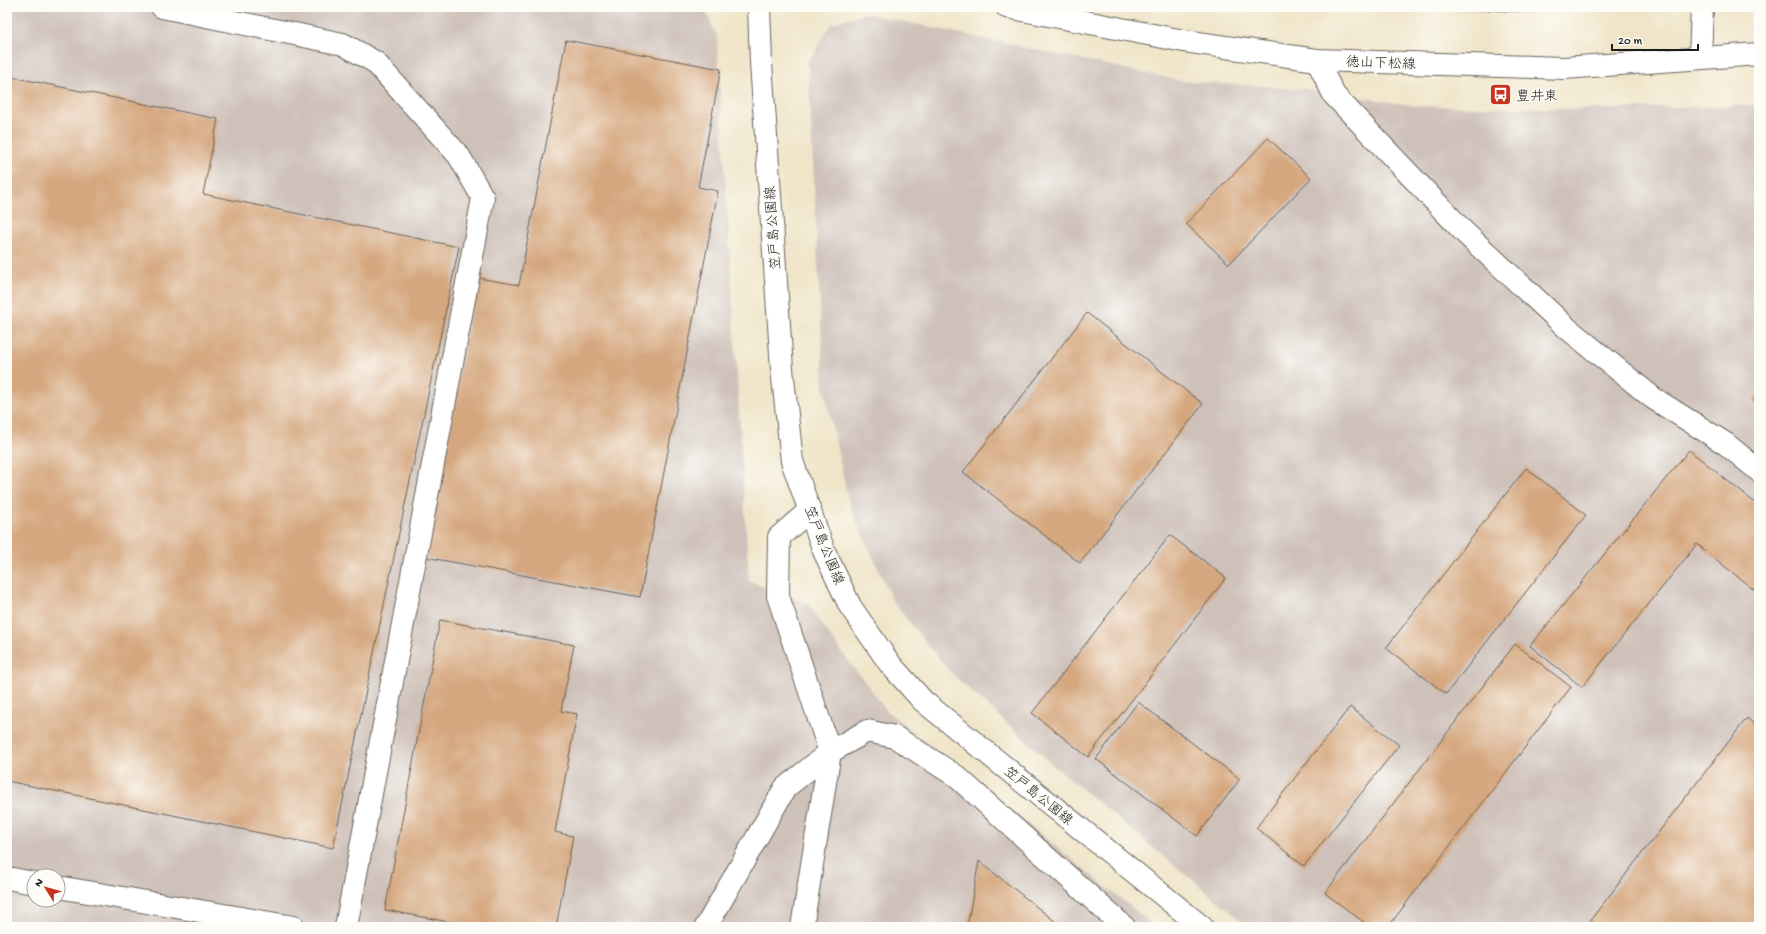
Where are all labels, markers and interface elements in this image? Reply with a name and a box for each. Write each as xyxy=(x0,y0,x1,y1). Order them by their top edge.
scale bar xyxy=(1612,26,1698,52)
text: 20 m xyxy=(1618,35,1643,49)
street label: 徳山下松線 xyxy=(1346,55,1416,74)
bus stop icon: 豊井東 xyxy=(1488,82,1514,108)
place label: 豊井東 xyxy=(1516,89,1558,106)
street label: 笠戸島公園線 xyxy=(763,185,786,270)
street label: 笠戸島公園線 xyxy=(799,504,846,588)
street label: 笠戸島公園線 xyxy=(999,764,1075,830)
north arrow xyxy=(26,868,66,908)
text: N xyxy=(33,877,47,890)

